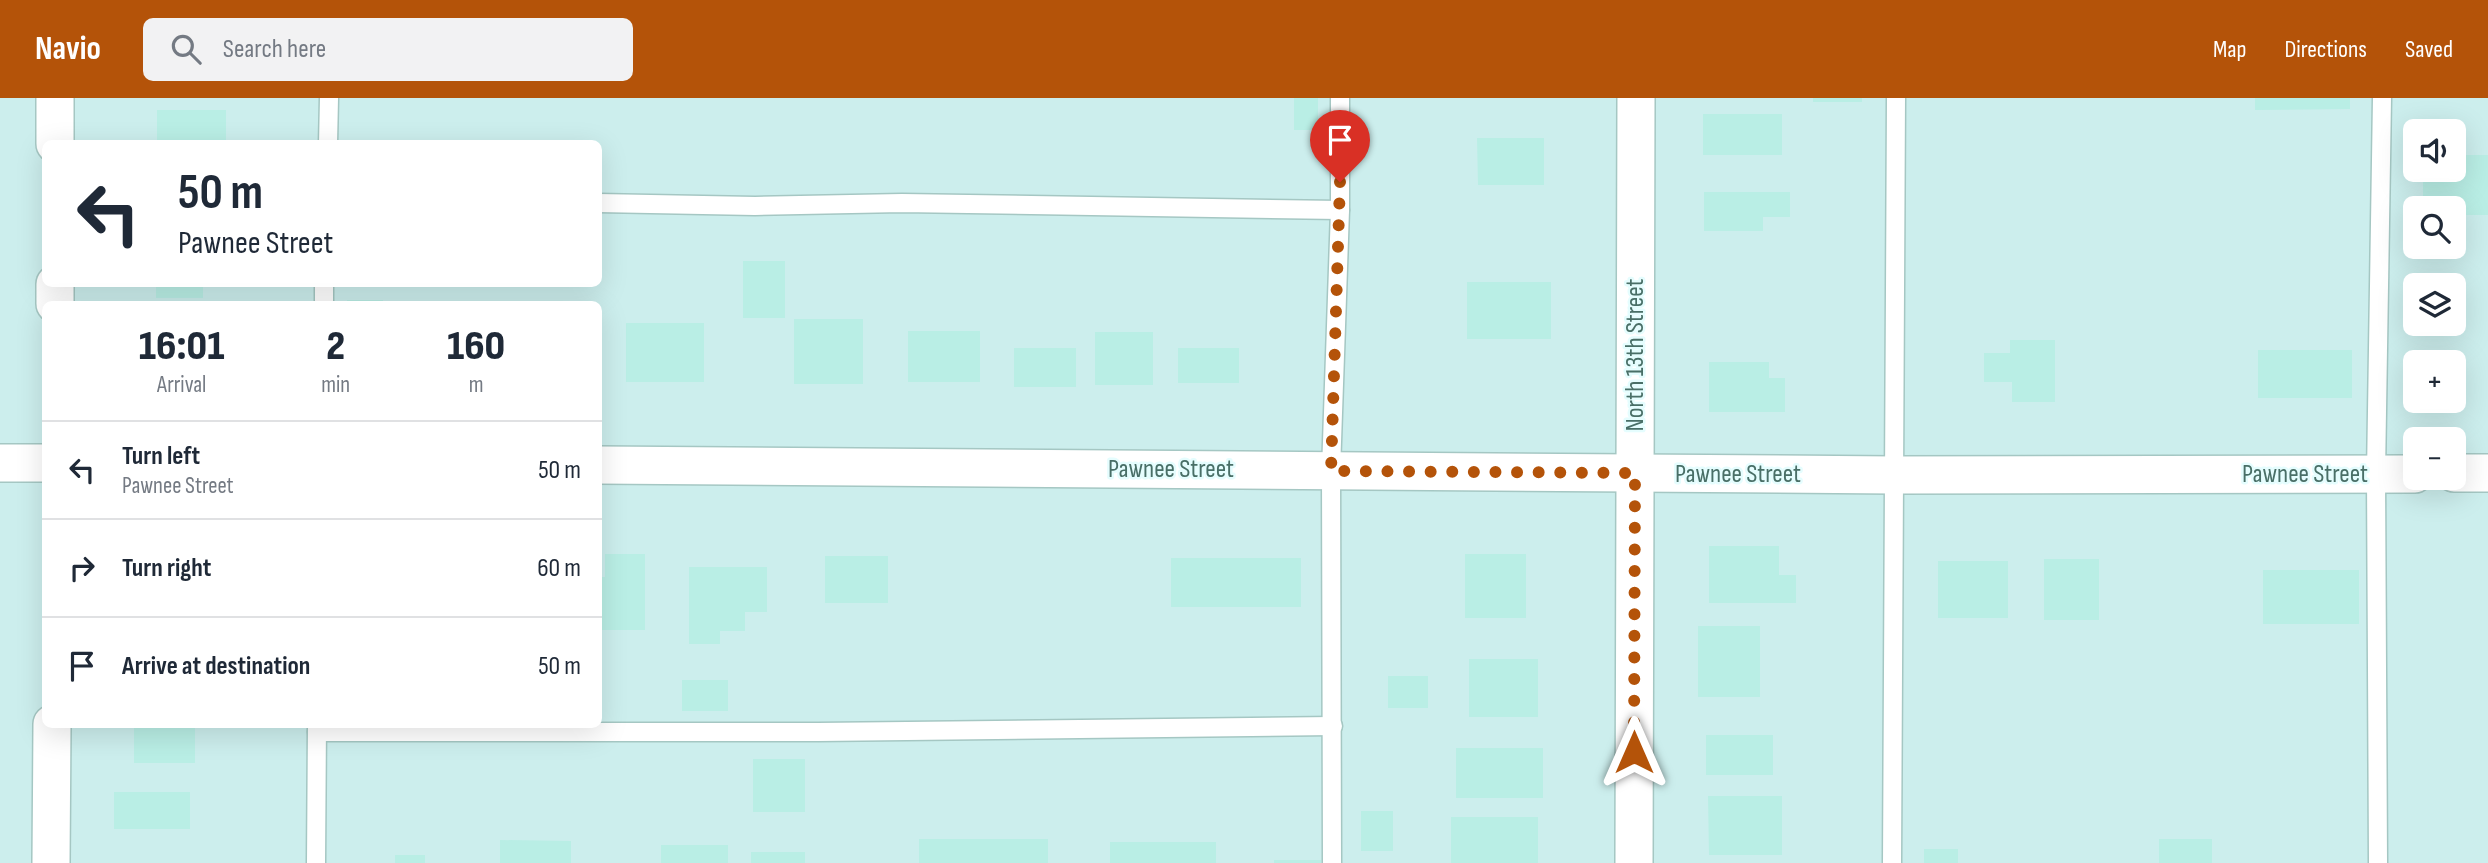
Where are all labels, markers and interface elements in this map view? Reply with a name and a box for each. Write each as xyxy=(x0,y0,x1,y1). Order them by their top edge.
search box xyxy=(143,18,633,81)
text: Navio xyxy=(35,29,101,69)
icon: search xyxy=(167,30,205,68)
text: Search here xyxy=(223,34,326,65)
text: Map xyxy=(2213,35,2246,64)
text: Directions xyxy=(2284,35,2367,64)
text: Saved xyxy=(2405,35,2453,64)
pin xyxy=(1310,110,1370,182)
map controls xyxy=(2403,119,2466,490)
button: sound xyxy=(2403,119,2466,182)
icon: arrive xyxy=(1321,121,1359,159)
text: 50 m xyxy=(178,164,263,223)
icon: left xyxy=(63,168,154,259)
button: search xyxy=(2403,196,2466,259)
text: Pawnee Street xyxy=(178,224,333,263)
button: layers xyxy=(2403,273,2466,336)
street label: North 13th Street xyxy=(1620,278,1651,432)
text: 16:01 xyxy=(139,321,224,372)
text: 2 xyxy=(326,321,345,372)
text: 160 xyxy=(447,321,505,372)
button: + xyxy=(2403,350,2466,413)
text: Arrival xyxy=(157,371,206,399)
text: min xyxy=(321,371,350,399)
text: m xyxy=(469,371,483,399)
button: − xyxy=(2403,427,2466,490)
text: Turn left xyxy=(122,441,200,472)
icon: left xyxy=(63,451,101,489)
street label: Pawnee Street xyxy=(1108,454,1234,485)
text: 50 m xyxy=(538,455,581,486)
street label: Pawnee Street xyxy=(1675,459,1801,490)
street label: Pawnee Street xyxy=(2242,459,2368,490)
text: Pawnee Street xyxy=(122,472,234,500)
icon: right xyxy=(63,549,101,587)
text: Turn right xyxy=(122,553,211,584)
text: 60 m xyxy=(537,553,581,584)
icon: arrive xyxy=(63,647,101,685)
text: Arrive at destination xyxy=(122,651,310,682)
text: 50 m xyxy=(538,651,581,682)
position arrow xyxy=(1597,715,1671,789)

